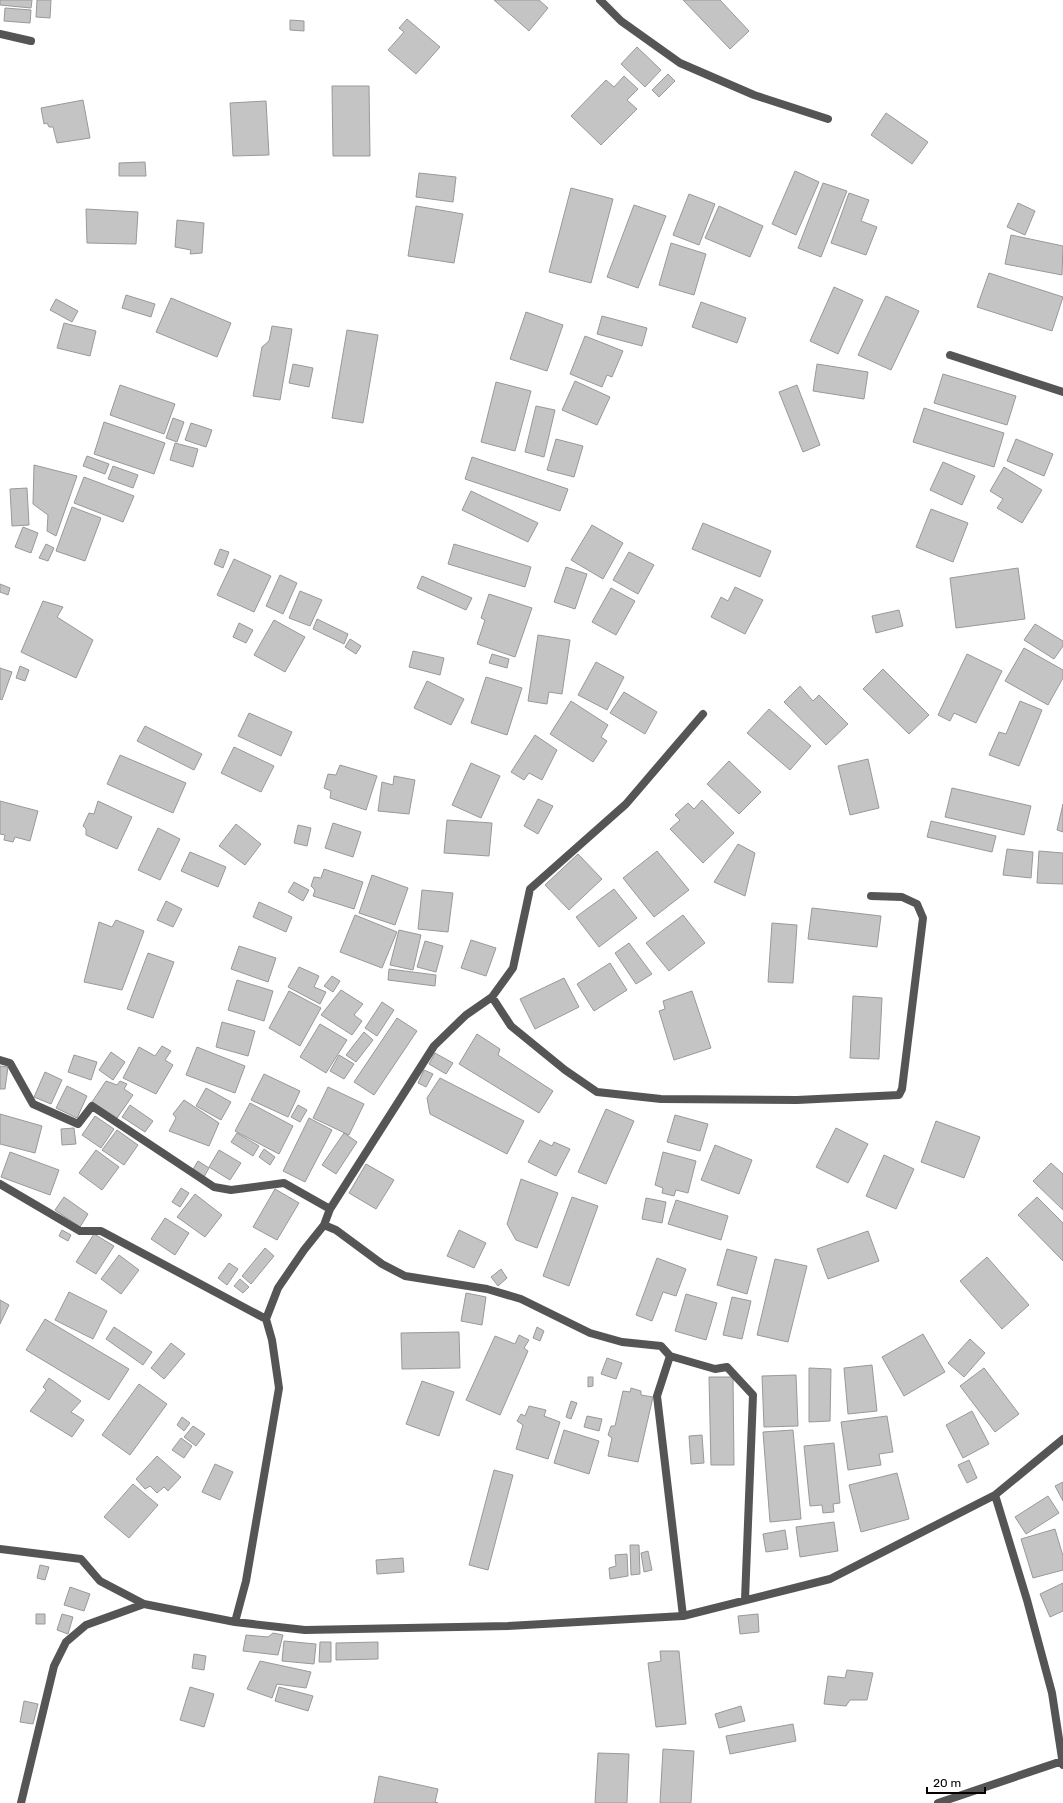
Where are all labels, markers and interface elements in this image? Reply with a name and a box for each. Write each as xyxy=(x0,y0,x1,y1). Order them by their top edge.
scale bar xyxy=(927,1769,985,1795)
text: 20 m xyxy=(933,1776,961,1790)

